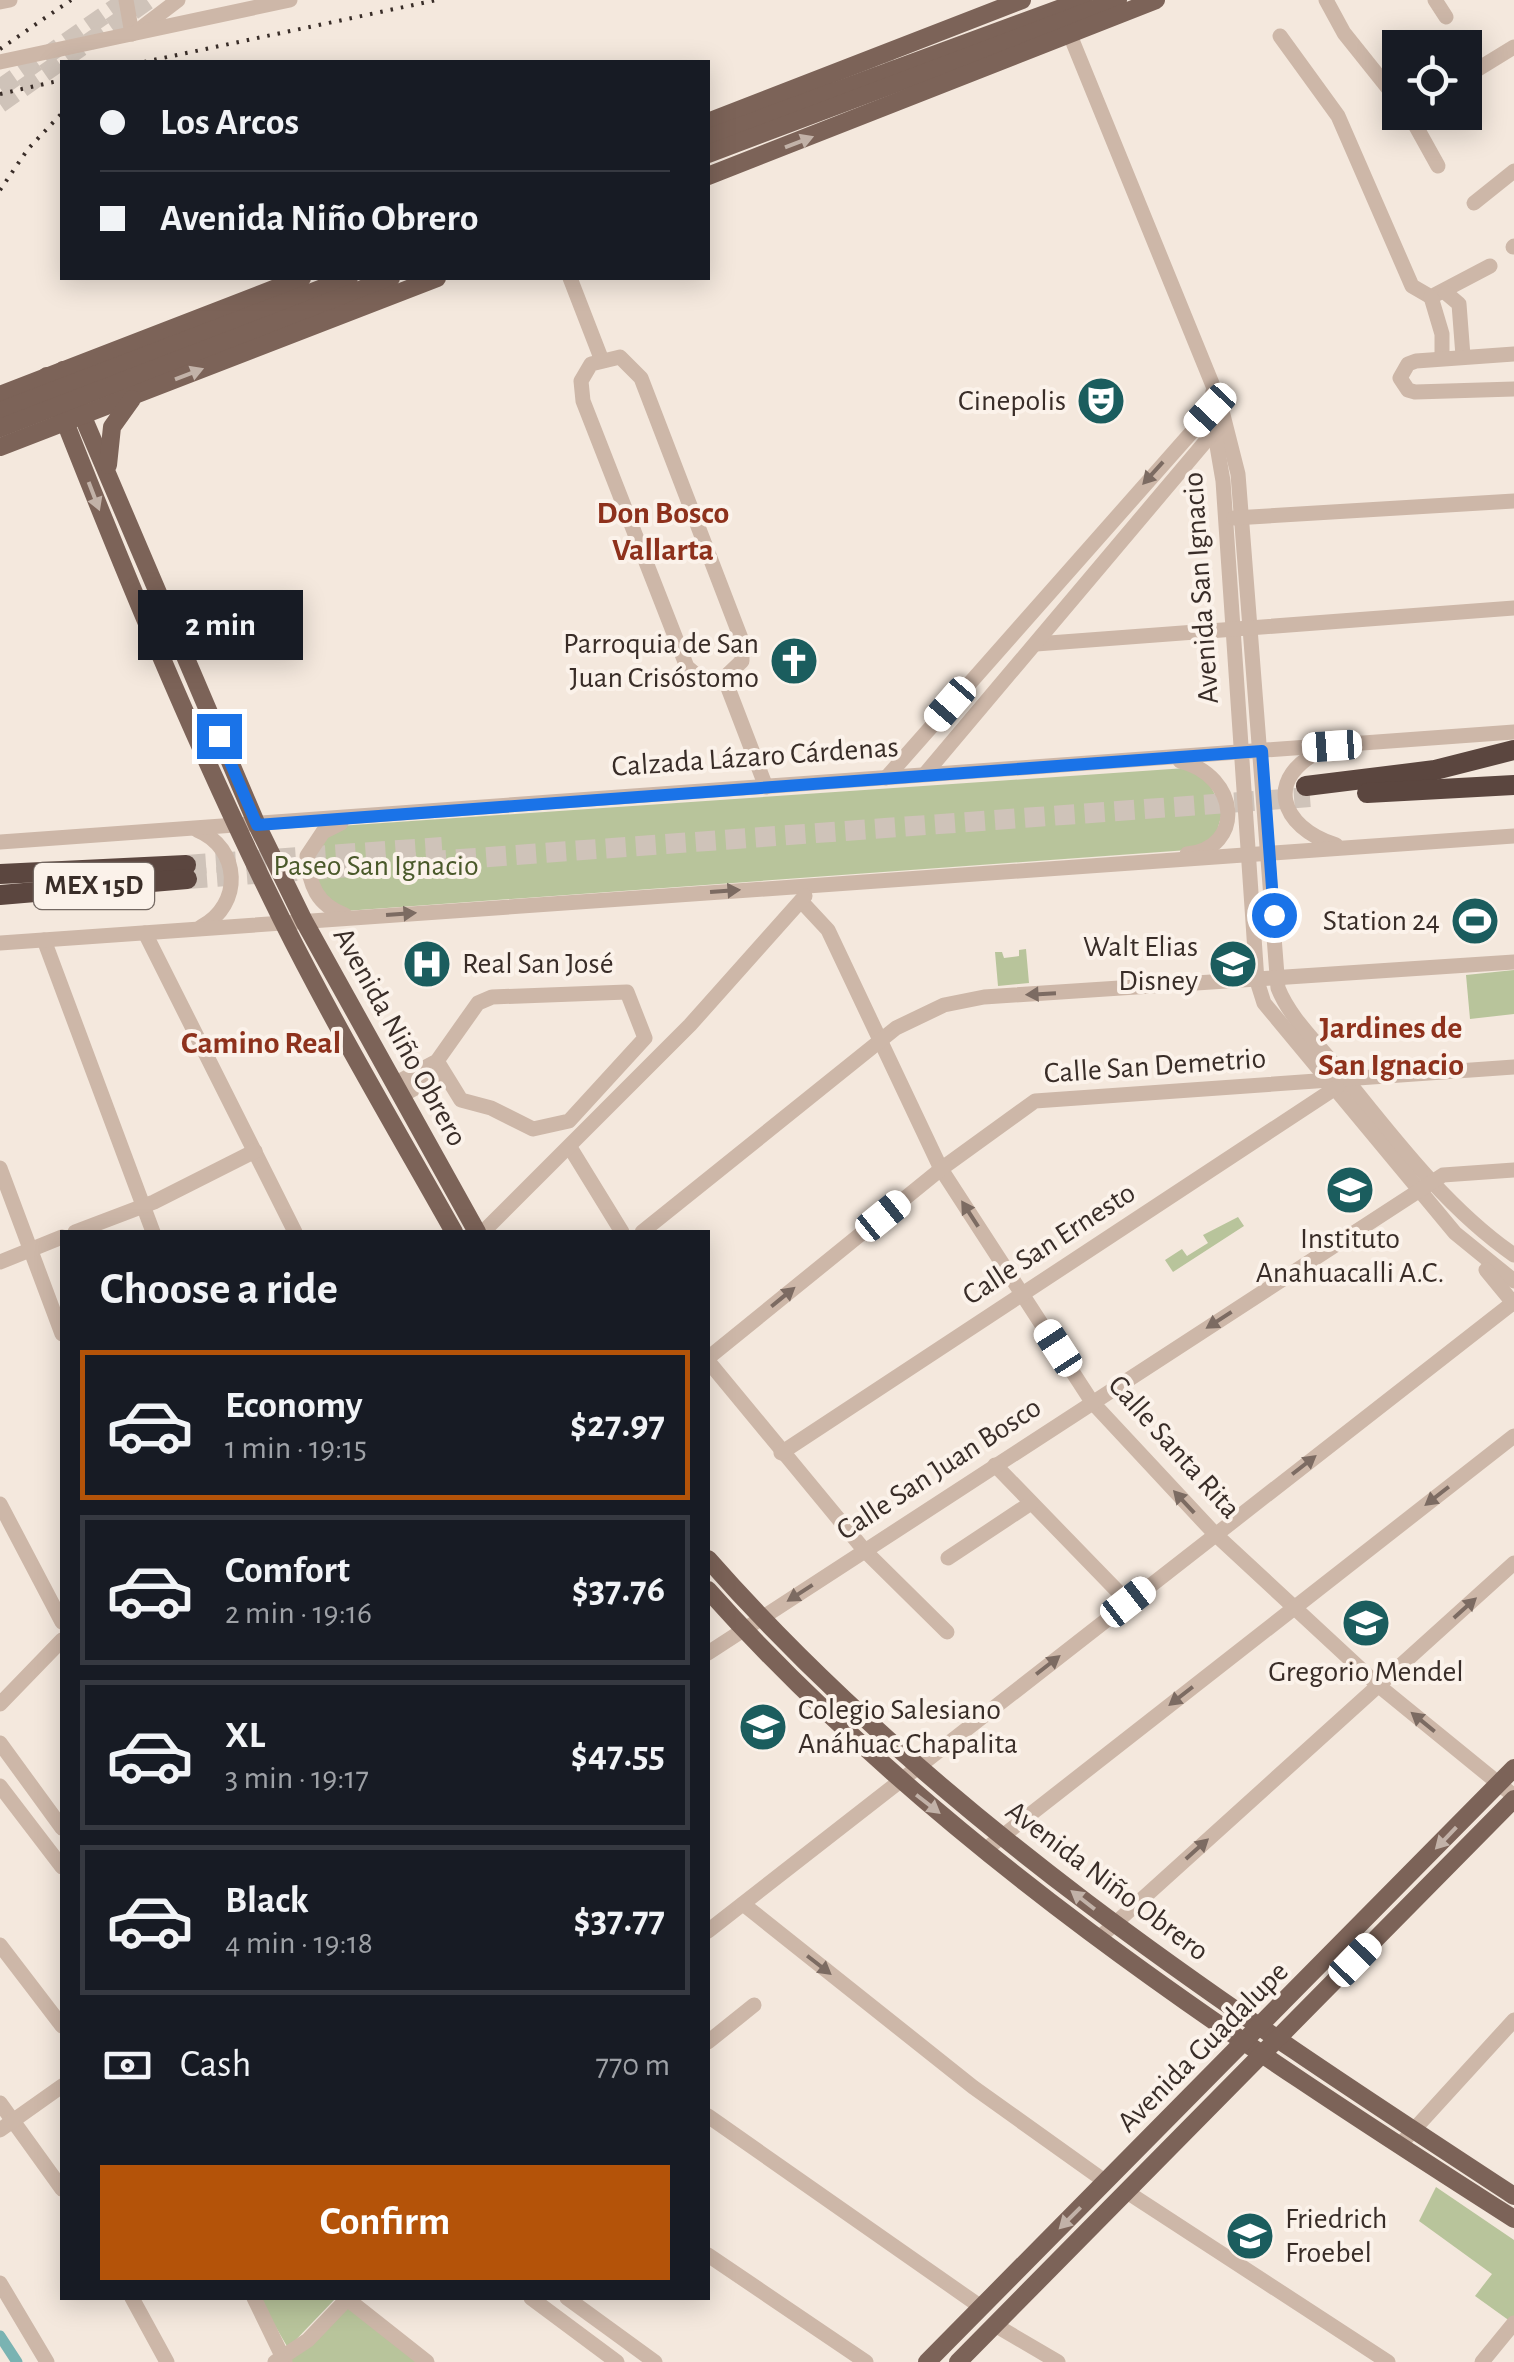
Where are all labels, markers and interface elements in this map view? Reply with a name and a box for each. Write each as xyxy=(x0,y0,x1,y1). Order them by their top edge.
map controls xyxy=(1382,30,1482,130)
button: locate xyxy=(1382,30,1482,130)
text: Los Arcos xyxy=(160,104,299,142)
one-way arrow xyxy=(784,134,814,149)
text: Avenida Niño Obrero xyxy=(160,200,478,238)
one-way arrow xyxy=(174,366,204,382)
theatre icon: Cinepolis xyxy=(1075,375,1127,427)
car xyxy=(1179,378,1241,442)
place label: Cinepolis xyxy=(958,386,1066,416)
one-way arrow xyxy=(1142,461,1165,485)
street label: Avenida San Ignacio xyxy=(1178,471,1224,705)
one-way arrow xyxy=(87,482,102,512)
district label: Don Bosco Vallarta xyxy=(597,497,729,566)
callout: 2 min xyxy=(136,591,302,661)
text: 2 min xyxy=(185,609,256,641)
place label: Parroquia de San Juan Crisóstomo xyxy=(563,629,759,693)
church icon: Parroquia de San Juan Crisóstomo xyxy=(768,635,820,687)
car xyxy=(919,672,981,736)
route end xyxy=(197,714,242,759)
car xyxy=(1301,729,1363,763)
street label: Calzada Lázaro Cárdenas xyxy=(610,732,900,782)
park label: Paseo San Ignacio xyxy=(273,851,479,881)
road number: MEX 15D xyxy=(34,863,154,909)
one-way arrow xyxy=(710,883,742,899)
route start xyxy=(1252,893,1297,938)
sports icon: Station 24 xyxy=(1449,895,1501,947)
one-way arrow xyxy=(386,906,418,922)
place label: Station 24 xyxy=(1323,906,1440,936)
street label: Avenida Niño Obrero xyxy=(328,923,472,1151)
place label: Walt Elias Disney xyxy=(1083,932,1198,996)
hospital icon: Real San José xyxy=(401,938,453,990)
school or university icon: Walt Elias Disney xyxy=(1207,938,1259,990)
place label: Real San José xyxy=(462,949,614,979)
one-way arrow xyxy=(1025,986,1056,1002)
district label: Jardines de San Ignacio xyxy=(1318,1012,1464,1081)
district label: Camino Real xyxy=(181,1027,341,1059)
street label: Calle San Demetrio xyxy=(1043,1043,1267,1089)
school or university icon: Instituto Anahuacalli A.C. xyxy=(1324,1164,1376,1216)
street label: Calle San Ernesto xyxy=(957,1177,1141,1311)
car xyxy=(850,1185,916,1247)
one-way arrow xyxy=(962,1200,980,1227)
place label: Instituto Anahuacalli A.C. xyxy=(1256,1224,1444,1288)
text: Choose a ride xyxy=(100,1267,338,1312)
one-way arrow xyxy=(771,1287,796,1308)
one-way arrow xyxy=(1205,1311,1232,1329)
car xyxy=(1029,1315,1087,1381)
street label: Calle Santa Rita xyxy=(1102,1370,1246,1524)
icon: car xyxy=(105,1380,195,1470)
text: Economy xyxy=(225,1387,363,1425)
street label: Calle San Juan Bosco xyxy=(832,1392,1046,1546)
text: $27.97 xyxy=(570,1406,665,1444)
text: 1 min · 19:15 xyxy=(225,1432,367,1464)
one-way arrow xyxy=(1292,1455,1317,1476)
one-way arrow xyxy=(1424,1485,1450,1506)
one-way arrow xyxy=(1173,1490,1196,1514)
icon: car xyxy=(105,1545,195,1635)
text: Comfort xyxy=(225,1552,350,1590)
text: $37.76 xyxy=(572,1571,665,1609)
car xyxy=(1095,1572,1161,1632)
one-way arrow xyxy=(786,1584,813,1602)
text: 2 min · 19:16 xyxy=(225,1597,372,1629)
school or university icon: Gregorio Mendel xyxy=(1340,1597,1392,1649)
one-way arrow xyxy=(1452,1597,1476,1620)
one-way arrow xyxy=(1035,1655,1061,1676)
place label: Gregorio Mendel xyxy=(1268,1657,1464,1687)
one-way arrow xyxy=(1168,1686,1194,1706)
place label: Colegio Salesiano Anáhuac Chapalita xyxy=(798,1695,1018,1759)
school or university icon: Colegio Salesiano Anáhuac Chapalita xyxy=(737,1701,789,1753)
icon: car xyxy=(105,1710,195,1800)
one-way arrow xyxy=(1411,1712,1436,1733)
text: XL xyxy=(225,1717,265,1755)
text: $47.55 xyxy=(571,1736,665,1774)
text: 3 min · 19:17 xyxy=(225,1762,369,1794)
one-way arrow xyxy=(915,1793,941,1814)
street label: Avenida Niño Obrero xyxy=(1000,1795,1214,1967)
one-way arrow xyxy=(1435,1825,1458,1849)
one-way arrow xyxy=(1185,1839,1210,1861)
icon: car xyxy=(105,1875,195,1965)
text: Black xyxy=(225,1882,309,1920)
one-way arrow xyxy=(1071,1890,1096,1911)
text: $37.77 xyxy=(574,1901,665,1939)
text: 4 min · 19:18 xyxy=(225,1927,373,1959)
car xyxy=(1323,1928,1387,1992)
one-way arrow xyxy=(806,1954,832,1975)
street label: Avenida Guadalupe xyxy=(1112,1956,1294,2138)
icon: cash xyxy=(100,2038,155,2093)
text: Cash xyxy=(180,2046,251,2084)
text: 770 m xyxy=(596,2049,670,2081)
button: Confirm xyxy=(100,2165,670,2280)
place label: Friedrich Froebel xyxy=(1285,2204,1387,2268)
one-way arrow xyxy=(1059,2206,1082,2230)
school or university icon: Friedrich Froebel xyxy=(1224,2210,1276,2262)

